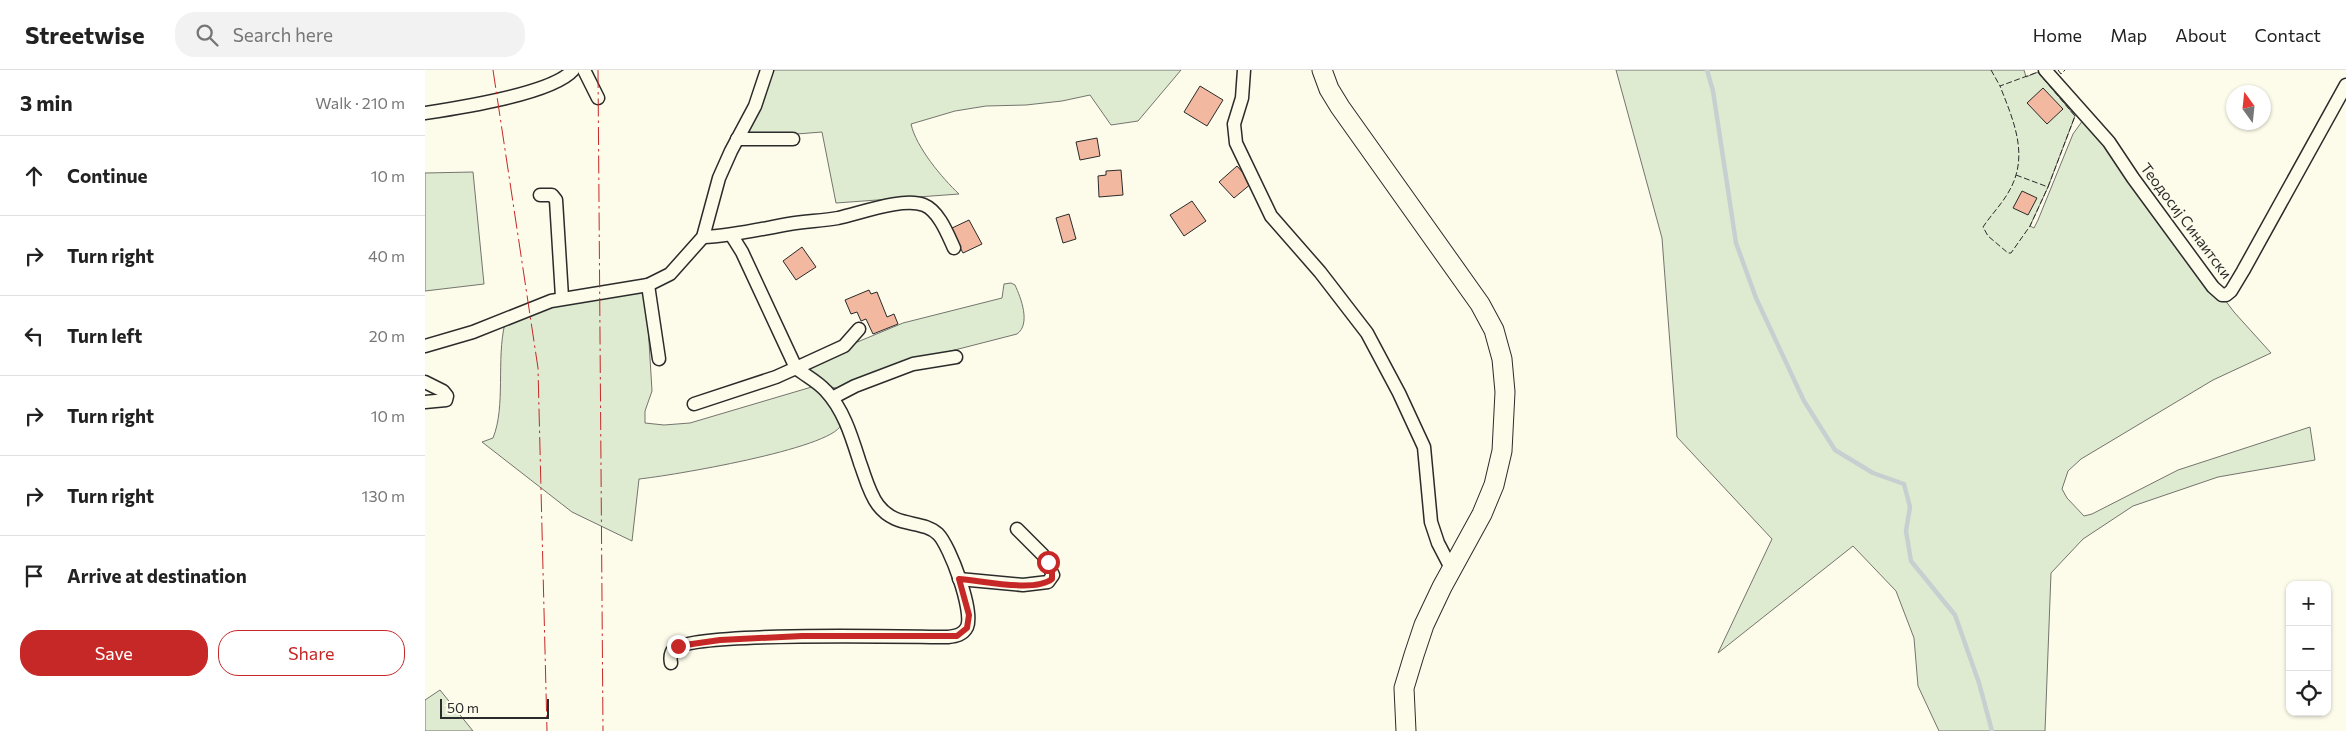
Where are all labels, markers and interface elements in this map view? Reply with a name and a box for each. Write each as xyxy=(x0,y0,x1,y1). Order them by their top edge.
search box xyxy=(175,12,525,57)
text: Streetwise xyxy=(25,20,145,49)
icon: search xyxy=(193,21,221,49)
text: Search here xyxy=(233,23,333,46)
text: Home xyxy=(2033,24,2082,46)
text: Map xyxy=(2110,24,2147,46)
text: About xyxy=(2175,24,2227,46)
text: Contact xyxy=(2255,24,2321,46)
north arrow xyxy=(2226,85,2271,130)
text: 3 min xyxy=(20,90,73,115)
text: Walk · 210 m xyxy=(315,93,405,112)
street label: Теодосиј Синаитски xyxy=(2137,159,2236,282)
icon: ahead xyxy=(20,162,48,190)
text: Continue xyxy=(67,164,147,187)
text: 10 m xyxy=(371,166,405,185)
icon: right xyxy=(20,242,48,270)
text: Turn right xyxy=(67,244,154,267)
text: 40 m xyxy=(368,246,405,265)
icon: left xyxy=(20,322,48,350)
text: Turn left xyxy=(67,324,142,347)
text: 20 m xyxy=(369,326,405,345)
icon: right xyxy=(20,402,48,430)
text: Turn right xyxy=(67,404,154,427)
text: 10 m xyxy=(371,406,405,425)
icon: right xyxy=(20,482,48,510)
text: Turn right xyxy=(67,484,154,507)
text: 130 m xyxy=(362,486,405,505)
route start xyxy=(1037,551,1060,574)
icon: arrive xyxy=(20,562,48,590)
text: Arrive at destination xyxy=(67,564,247,587)
map controls xyxy=(2286,581,2331,716)
button: + xyxy=(2286,581,2331,626)
button: − xyxy=(2286,626,2331,671)
button: Save xyxy=(20,630,208,676)
button: Share xyxy=(218,630,405,676)
route end xyxy=(667,635,690,658)
button: locate xyxy=(2286,671,2331,716)
scale bar xyxy=(440,696,549,719)
text: 50 m xyxy=(447,699,479,716)

